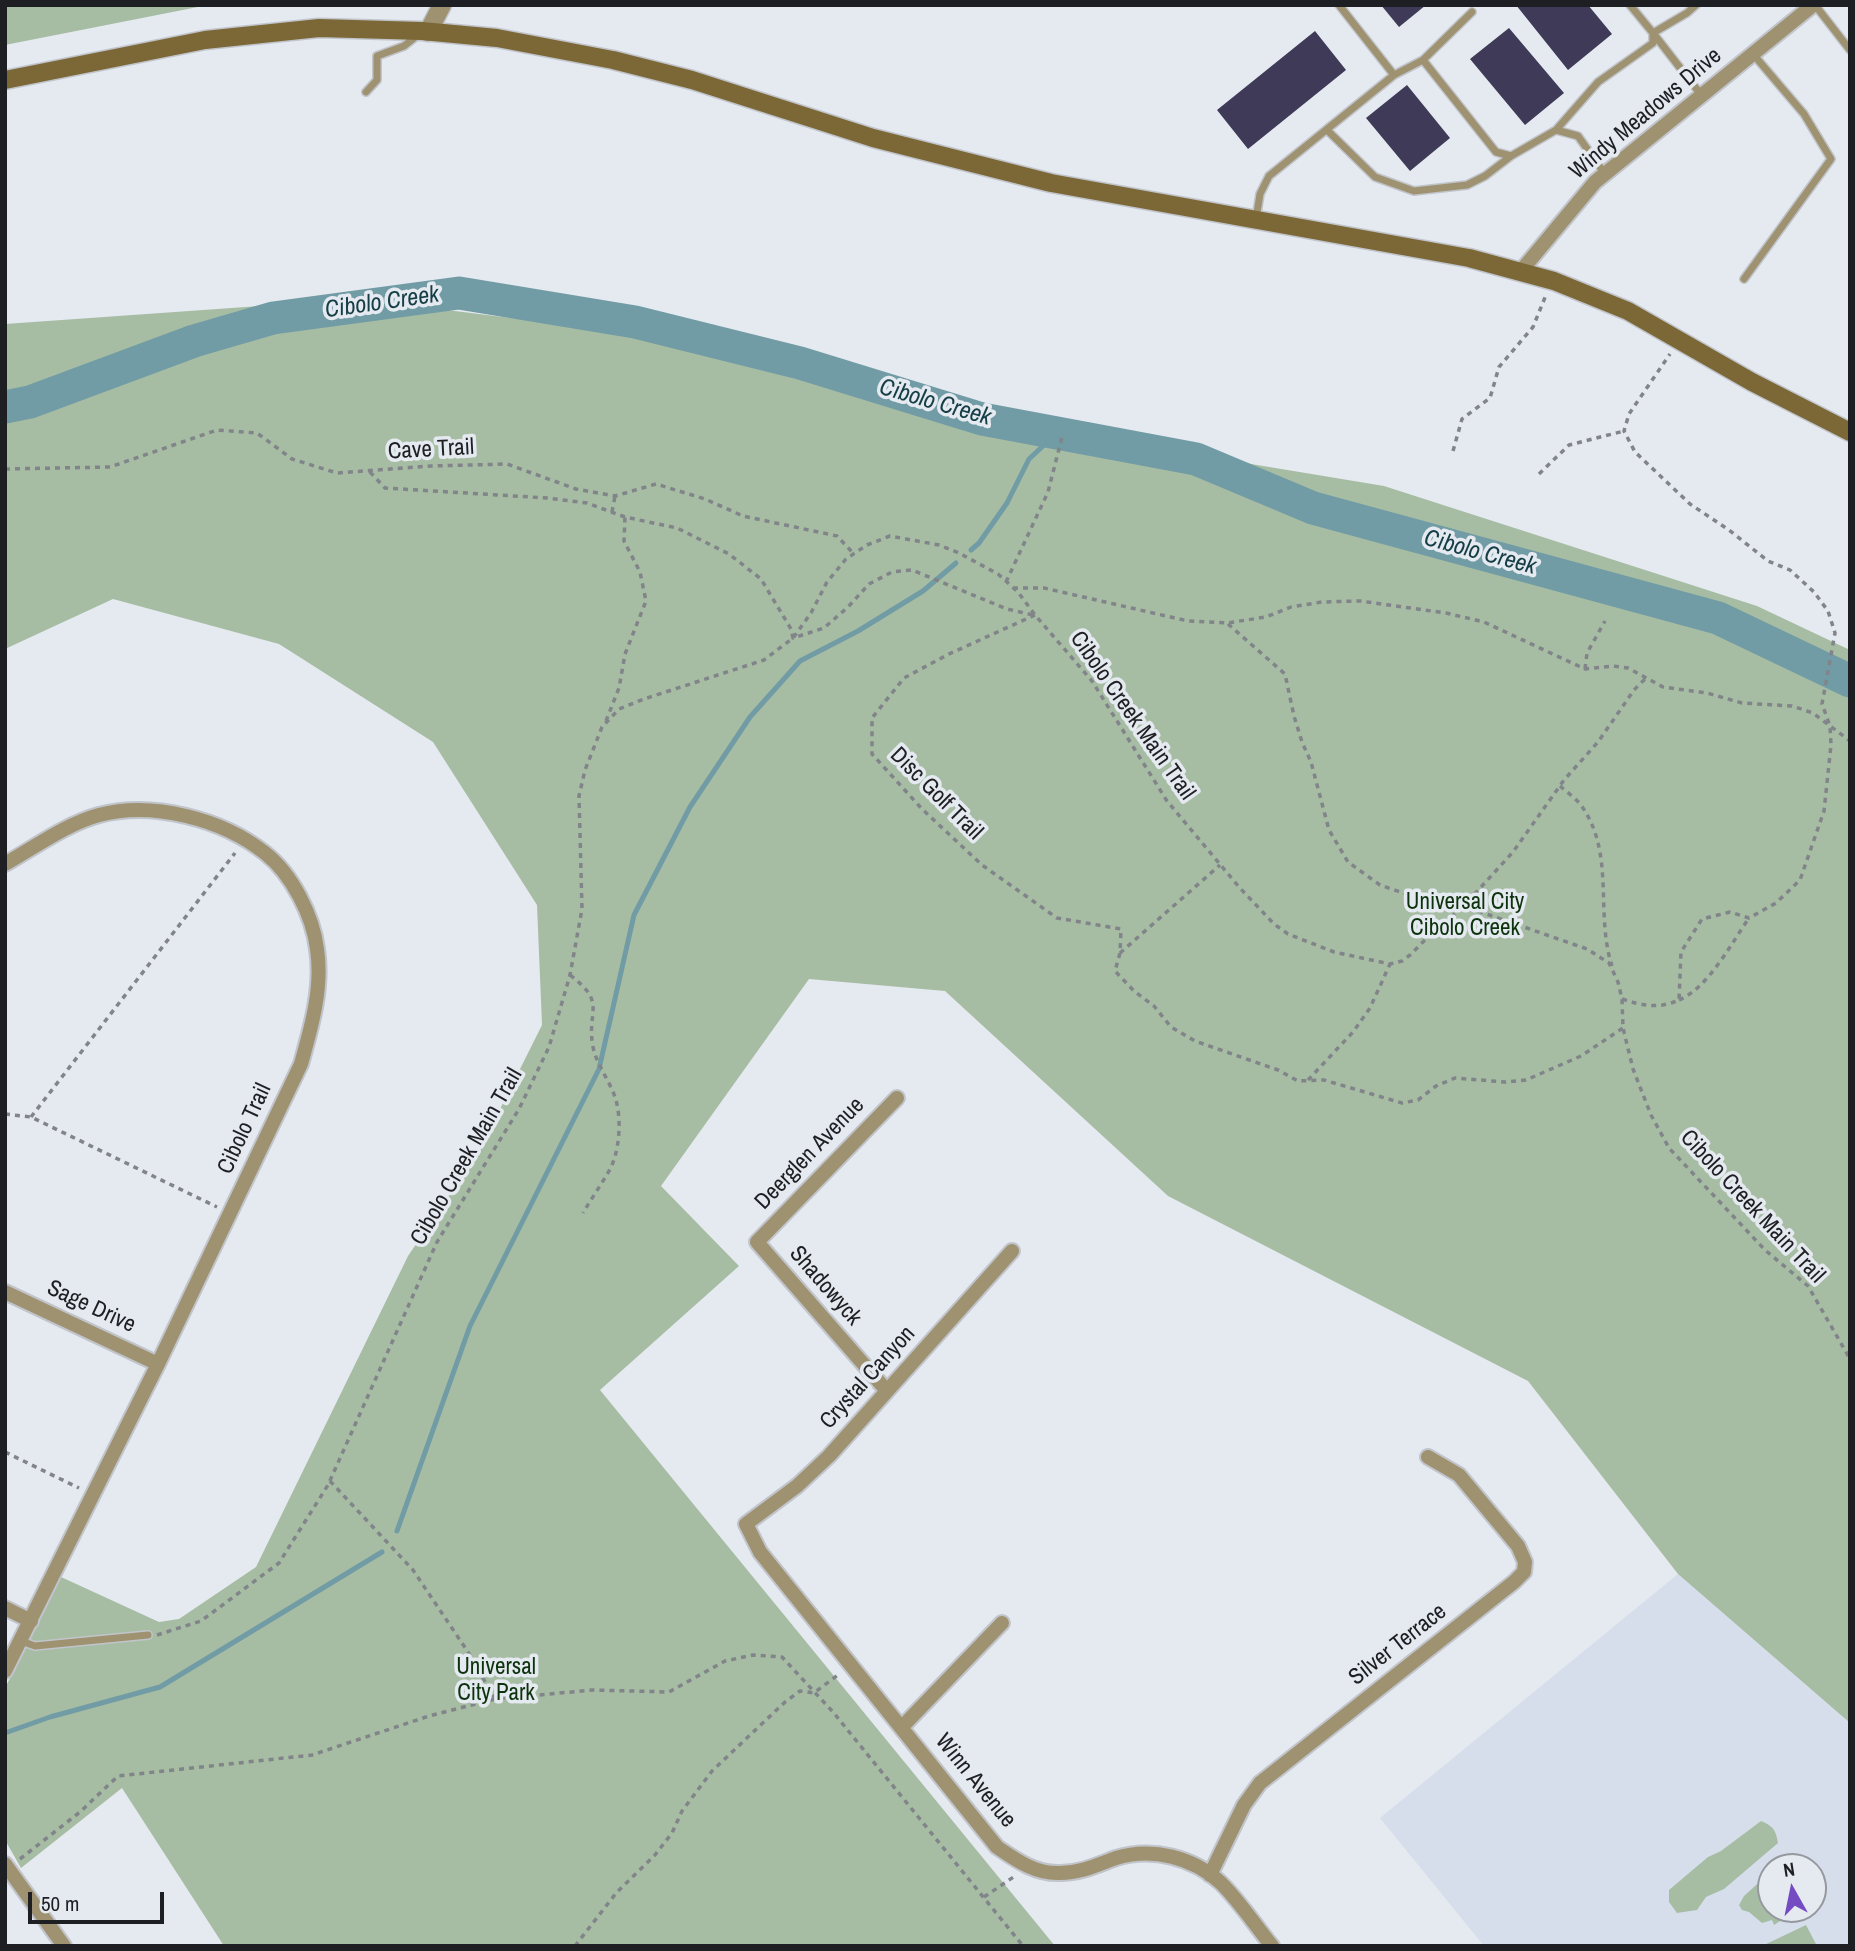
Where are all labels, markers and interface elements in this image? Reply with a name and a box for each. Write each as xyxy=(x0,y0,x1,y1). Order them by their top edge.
street label: Windy Meadows Drive xyxy=(1564,42,1728,186)
water label: Cibolo Creek xyxy=(323,281,441,325)
water label: Cibolo Creek xyxy=(876,373,994,433)
street label: Cave Trail xyxy=(387,434,475,466)
water label: Cibolo Creek xyxy=(1421,524,1539,582)
street label: Cibolo Creek Main Trail xyxy=(1063,626,1201,806)
street label: Disc Golf Trail xyxy=(884,742,988,846)
park label: Universal City Cibolo Creek xyxy=(1406,889,1524,943)
street label: Cibolo Creek Main Trail xyxy=(405,1064,529,1250)
street label: Cibolo Trail xyxy=(212,1079,278,1179)
street label: Deerglen Avenue xyxy=(750,1092,870,1216)
street label: Cibolo Creek Main Trail xyxy=(1674,1125,1830,1289)
street label: Shadowyck xyxy=(783,1241,867,1331)
street label: Sage Drive xyxy=(42,1275,140,1339)
street label: Crystal Canyon xyxy=(815,1321,921,1435)
street label: Silver Terrace xyxy=(1344,1598,1452,1692)
park label: Universal City Park xyxy=(456,1654,536,1708)
street label: Winn Avenue xyxy=(929,1728,1021,1834)
north arrow xyxy=(1757,1853,1827,1923)
text: N xyxy=(1781,1856,1797,1883)
scale bar xyxy=(32,1878,168,1922)
text: 50 m xyxy=(41,1889,79,1918)

